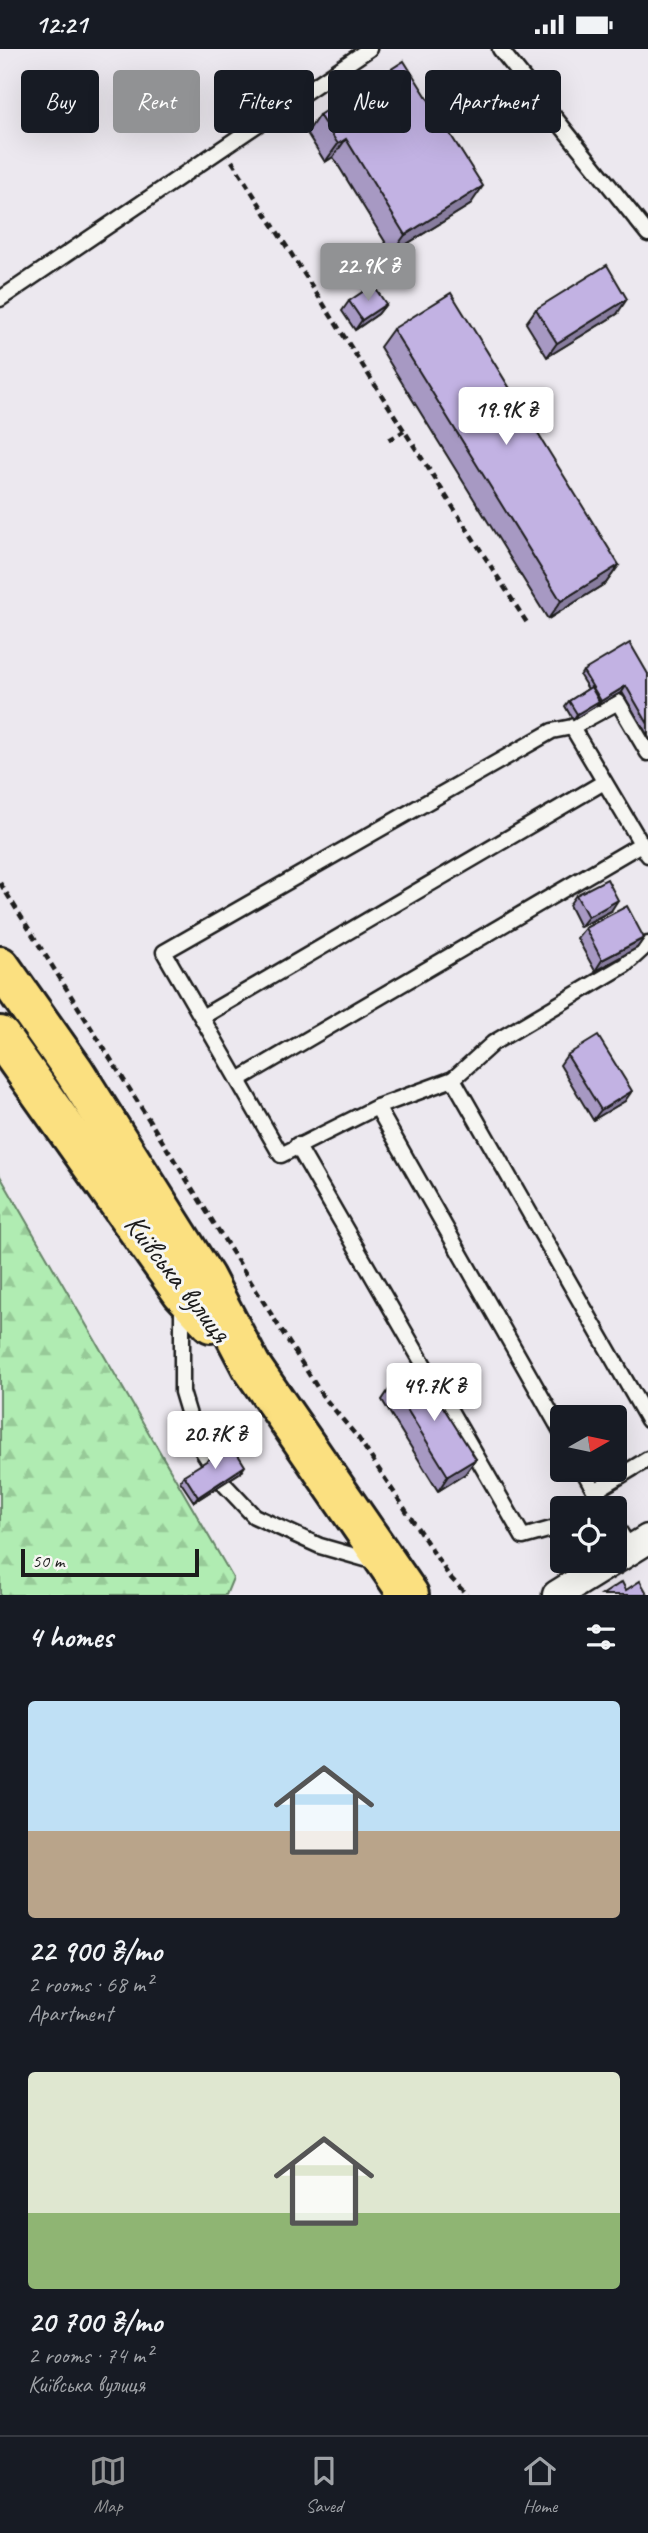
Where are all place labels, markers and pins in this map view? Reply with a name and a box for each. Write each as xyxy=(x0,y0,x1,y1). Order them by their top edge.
pin: 22.9K ₴ xyxy=(303,243,433,303)
pin: 19.9K ₴ xyxy=(441,387,571,447)
pin: 49.7K ₴ xyxy=(369,1363,499,1423)
pin: 20.7K ₴ xyxy=(150,1411,280,1471)

